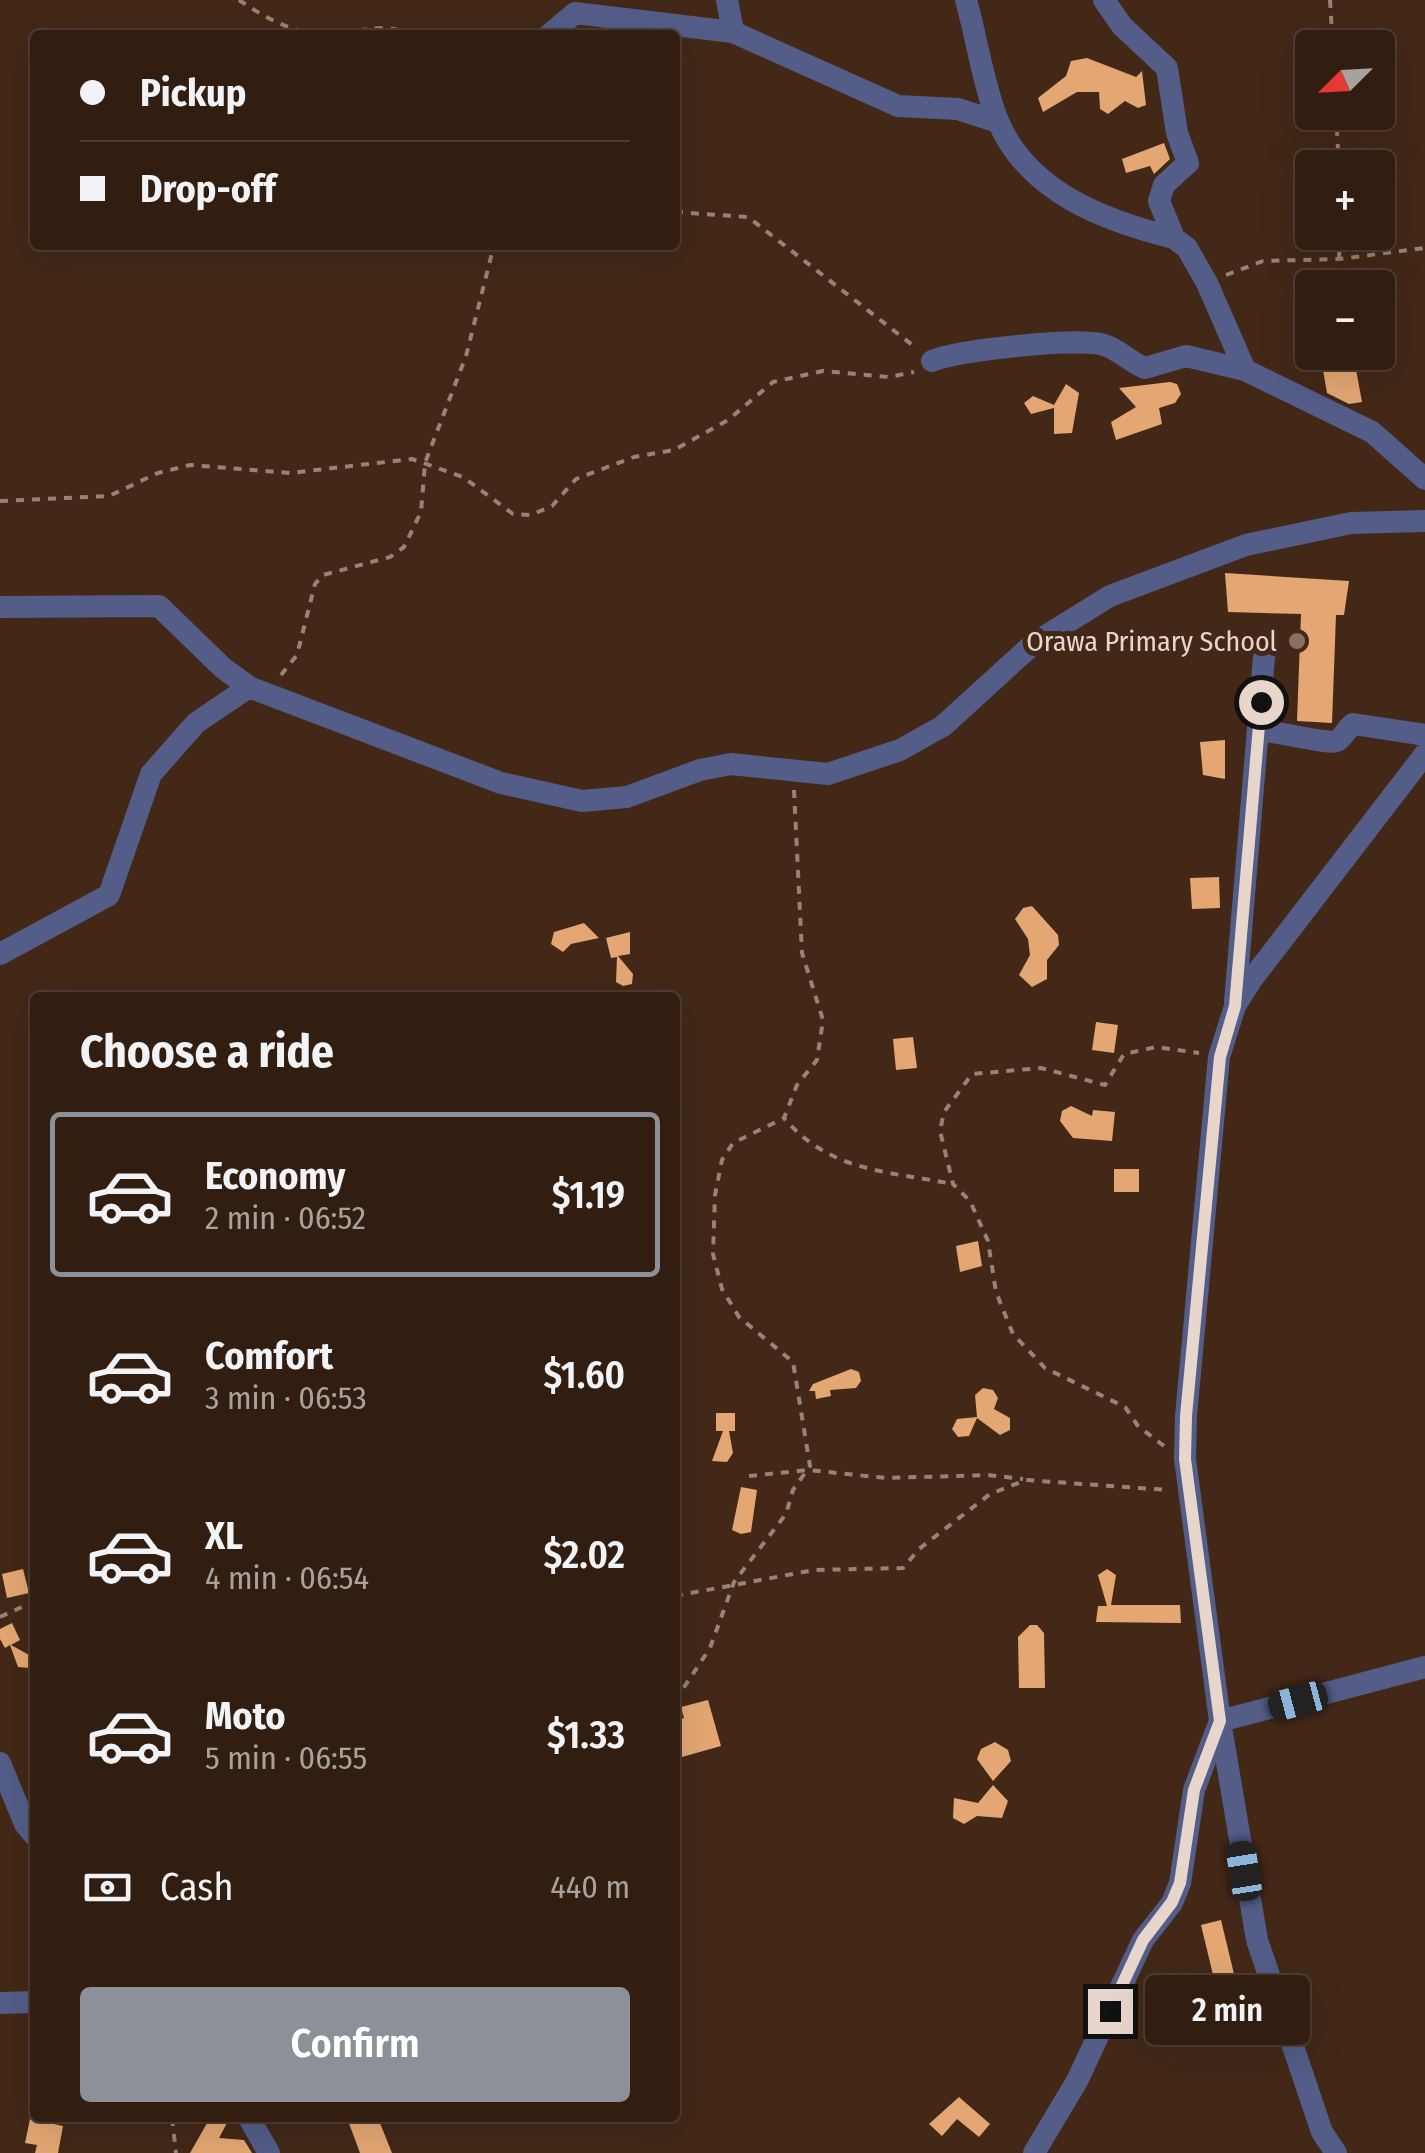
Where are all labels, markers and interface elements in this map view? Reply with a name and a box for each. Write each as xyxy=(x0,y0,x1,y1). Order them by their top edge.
north arrow xyxy=(1295,30,1395,130)
map controls xyxy=(1295,30,1395,370)
text: Pickup xyxy=(140,70,246,116)
button: + xyxy=(1295,150,1395,250)
text: Drop-off xyxy=(140,166,276,212)
button: − xyxy=(1295,270,1395,370)
place label: Orawa Primary School xyxy=(1026,625,1277,658)
marker: Orawa Primary School xyxy=(1286,630,1308,652)
route start xyxy=(1239,680,1284,725)
text: Choose a ride xyxy=(80,1025,334,1079)
icon: car xyxy=(85,1150,175,1240)
text: Economy xyxy=(205,1153,345,1199)
text: $1.19 xyxy=(552,1172,625,1218)
text: 2 min · 06:52 xyxy=(205,1199,366,1237)
icon: car xyxy=(85,1330,175,1420)
text: Comfort xyxy=(205,1333,333,1379)
text: $1.60 xyxy=(543,1352,625,1398)
text: 3 min · 06:53 xyxy=(205,1379,367,1417)
icon: car xyxy=(85,1510,175,1600)
text: XL xyxy=(205,1513,243,1559)
text: $2.02 xyxy=(543,1532,625,1578)
text: 4 min · 06:54 xyxy=(205,1559,369,1597)
car xyxy=(1265,1679,1331,1723)
icon: car xyxy=(85,1690,175,1780)
text: Moto xyxy=(205,1693,286,1739)
text: $1.33 xyxy=(547,1712,625,1758)
text: 5 min · 06:55 xyxy=(205,1739,367,1777)
car xyxy=(1224,1839,1264,1903)
icon: cash xyxy=(80,1860,135,1915)
text: Cash xyxy=(160,1864,234,1910)
text: 440 m xyxy=(550,1868,630,1906)
callout: 2 min xyxy=(1145,1976,1310,2046)
button: Confirm xyxy=(80,1987,630,2102)
route end xyxy=(1088,1989,1133,2034)
text: 2 min xyxy=(1192,1991,1263,2029)

